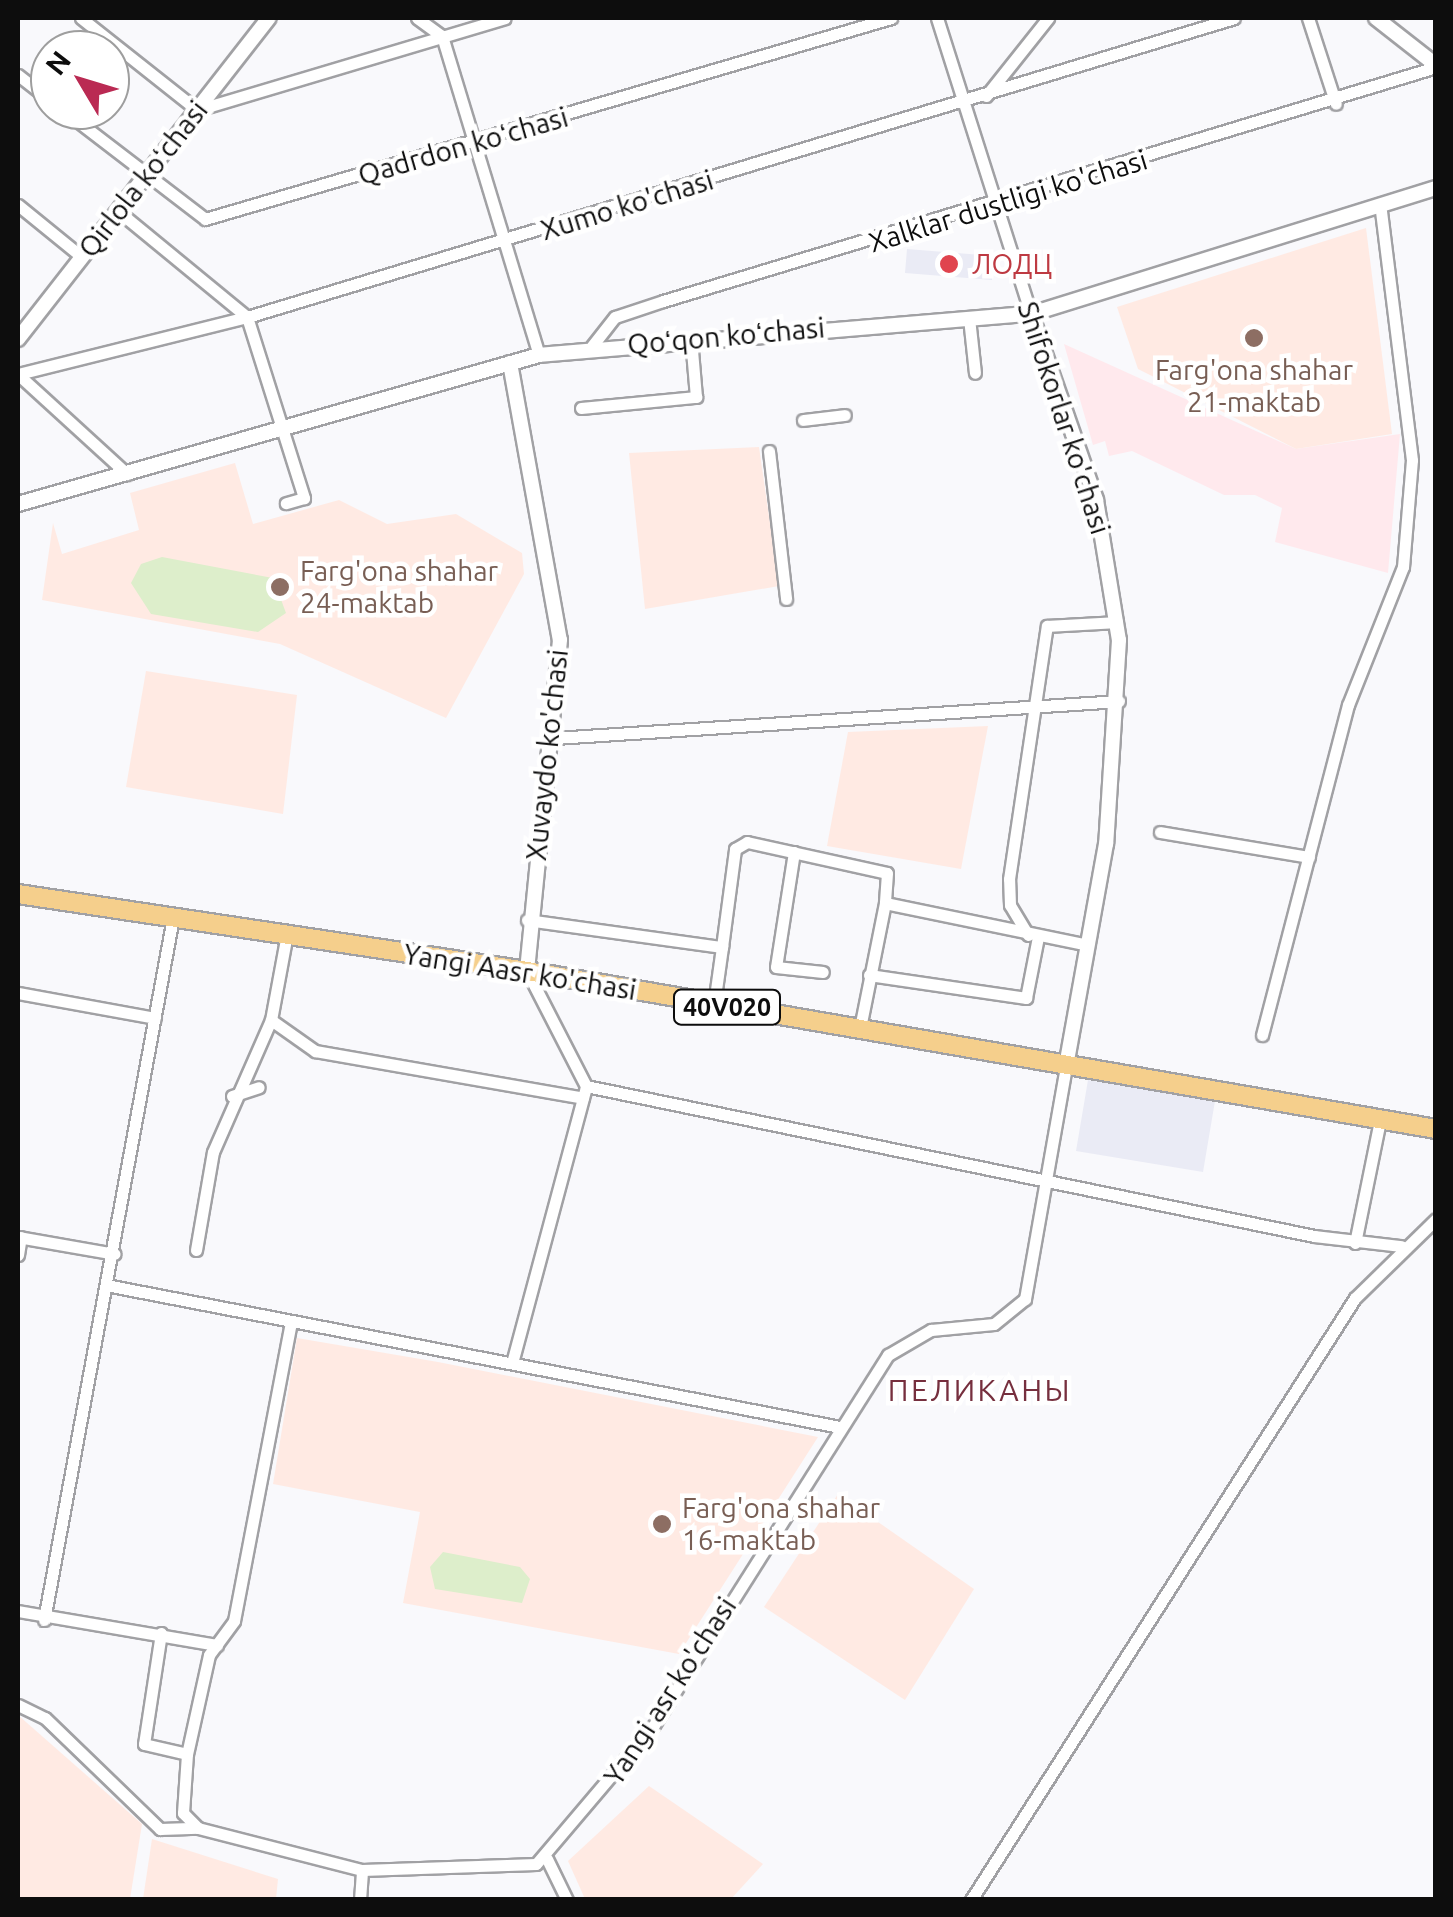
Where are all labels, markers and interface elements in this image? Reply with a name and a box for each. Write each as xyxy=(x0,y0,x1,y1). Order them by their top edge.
north arrow xyxy=(30,30,130,130)
text: N xyxy=(39,45,76,80)
street label: Qirlola koʻchasi xyxy=(71,94,215,264)
street label: Qadrdon koʻchasi xyxy=(354,100,572,192)
street label: Xalklar dustligi ko'chasi xyxy=(865,143,1151,259)
street label: Xumo ko'chasi xyxy=(537,163,717,247)
place label: ЛОДЦ xyxy=(972,247,1052,281)
marker: ЛОДЦ xyxy=(936,251,962,277)
street label: Shifokorlar ko'chasi xyxy=(1011,298,1117,538)
street label: Qoʻqon koʻchasi xyxy=(626,311,826,361)
marker: Farg'ona shahar 21-maktab xyxy=(1243,327,1265,349)
place label: Farg'ona shahar 21-maktab xyxy=(1155,353,1353,419)
place label: Farg'ona shahar 24-maktab xyxy=(300,554,498,620)
marker: Farg'ona shahar 24-maktab xyxy=(269,576,291,598)
street label: Xuvaydo ko'chasi xyxy=(519,648,575,862)
street label: Yangi Aasr ko'chasi xyxy=(401,937,639,1007)
road number: 40V020 xyxy=(672,987,782,1027)
district label: ПЕЛИКАНЫ xyxy=(888,1372,1072,1408)
place label: Farg'ona shahar 16-maktab xyxy=(682,1491,880,1557)
marker: Farg'ona shahar 16-maktab xyxy=(651,1513,673,1535)
street label: Yangi asr ko'chasi xyxy=(597,1591,743,1791)

